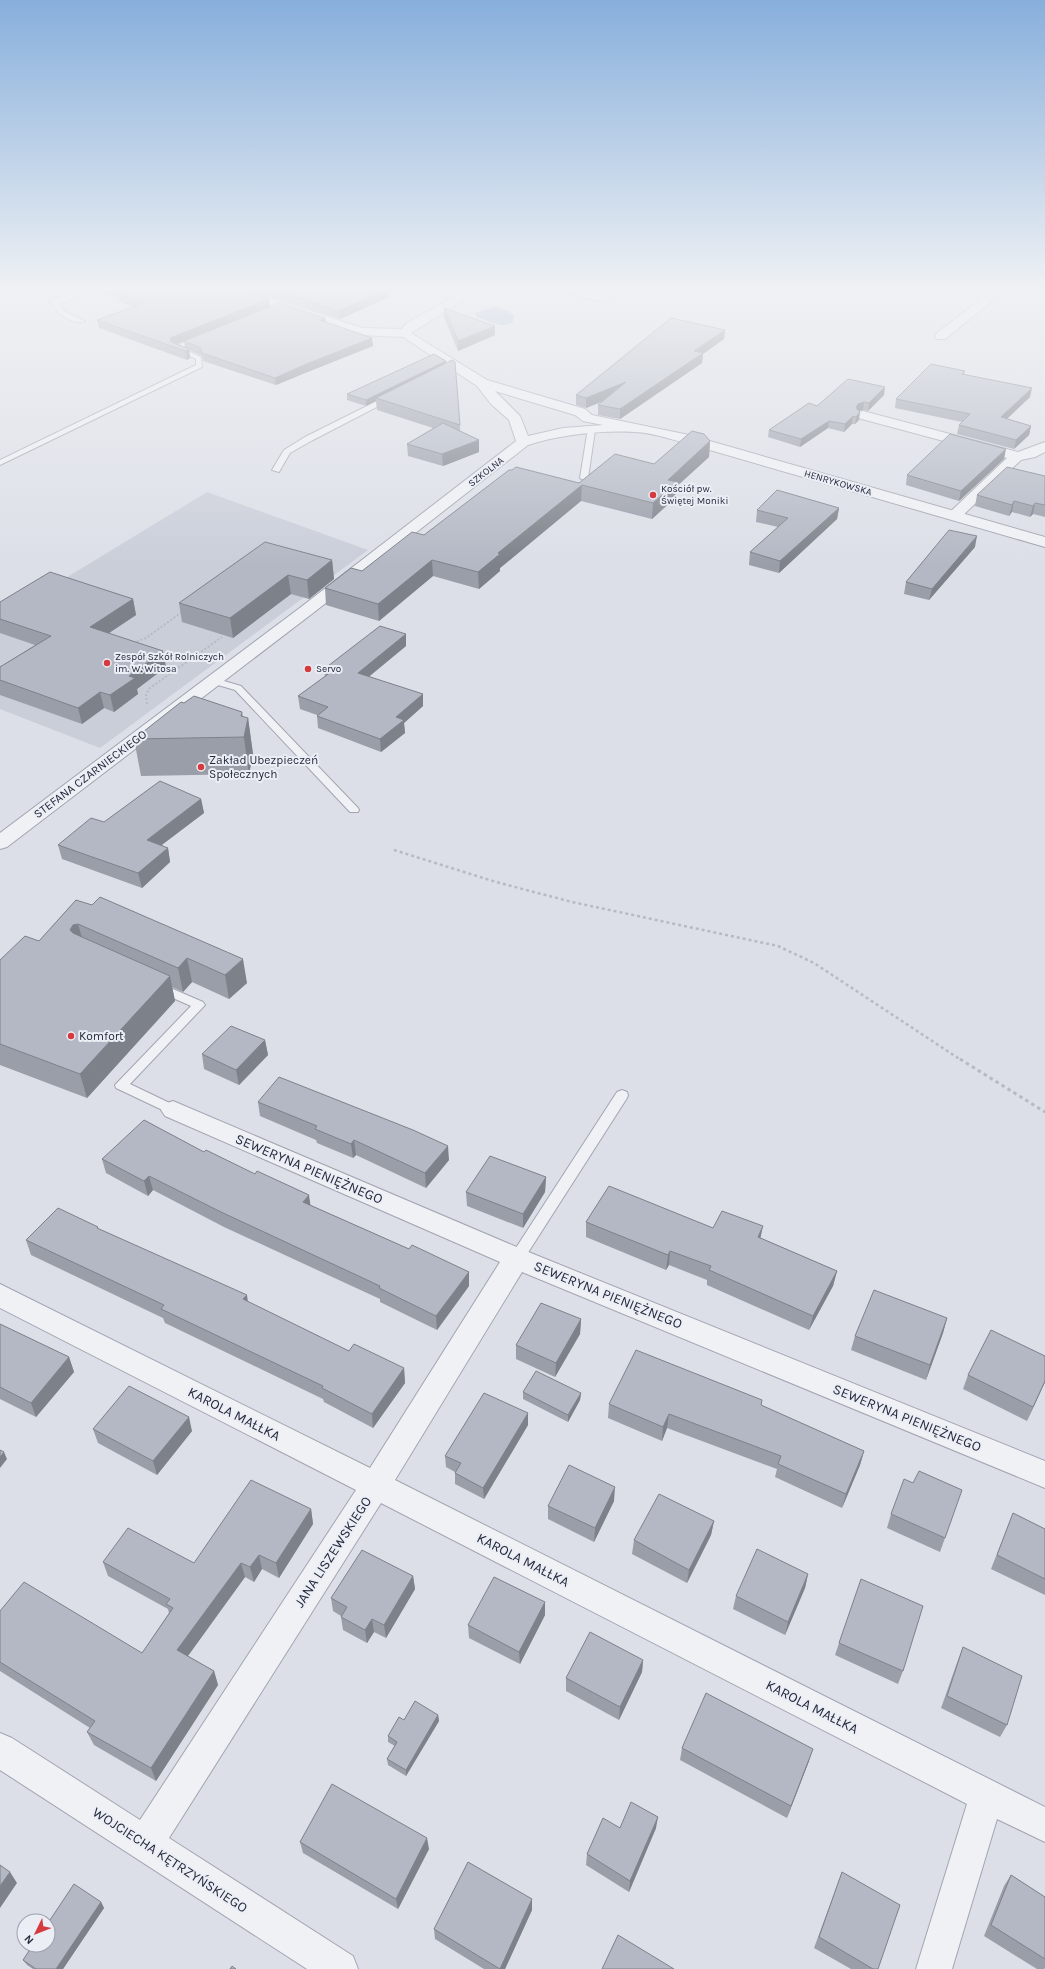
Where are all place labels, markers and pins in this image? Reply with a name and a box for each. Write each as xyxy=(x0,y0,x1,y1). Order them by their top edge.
place label: Kościół pw. Świętej Moniki xyxy=(661,483,728,507)
marker: Kościół pw. Świętej Moniki xyxy=(648,490,658,500)
place label: Zespół Szkół Rolniczych im. W. Witosa xyxy=(115,651,224,675)
marker: Zespół Szkół Rolniczych im. W. Witosa xyxy=(102,658,112,668)
place label: Servo xyxy=(316,663,341,675)
marker: Servo xyxy=(303,664,313,674)
place label: Zakład Ubezpieczeń Społecznych xyxy=(209,753,318,781)
marker: Zakład Ubezpieczeń Społecznych xyxy=(196,762,206,772)
place label: Komfort xyxy=(79,1029,124,1043)
marker: Komfort xyxy=(66,1031,76,1041)

